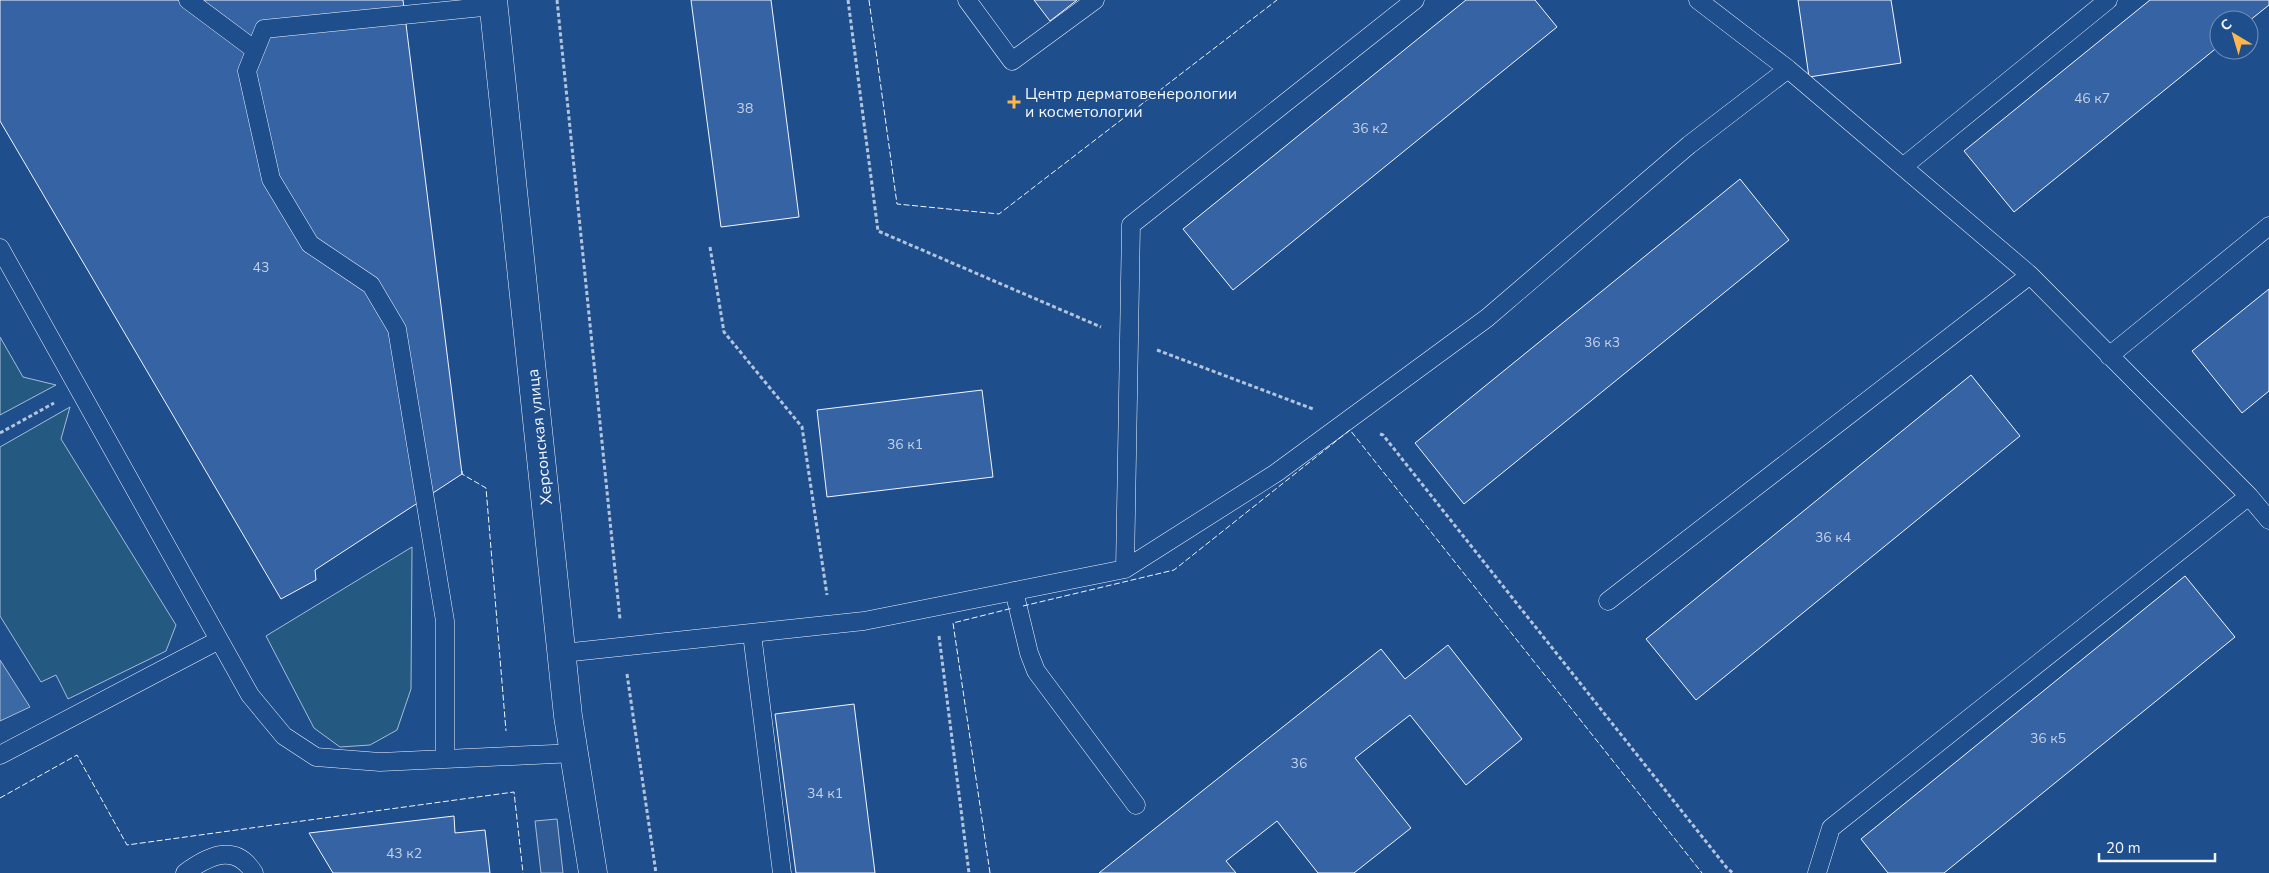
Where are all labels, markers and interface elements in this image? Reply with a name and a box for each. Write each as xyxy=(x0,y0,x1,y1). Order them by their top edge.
north arrow xyxy=(2209,10,2259,60)
text: С xyxy=(2217,14,2236,36)
place label: Центр дерматовенерологии и косметологии xyxy=(1025,83,1237,123)
house number: 46 к7 xyxy=(2074,89,2110,108)
marker: Центр дерматовенерологии и косметологии xyxy=(1007,95,1021,109)
house number: 38 xyxy=(737,99,753,118)
house number: 36 к2 xyxy=(1352,119,1388,138)
house number: 43 xyxy=(253,258,269,277)
house number: 36 к3 xyxy=(1584,333,1620,352)
street label: Херсонская улица xyxy=(522,368,558,506)
house number: 36 к1 xyxy=(887,435,923,454)
house number: 36 к4 xyxy=(1815,528,1851,547)
house number: 36 к5 xyxy=(2030,729,2066,748)
house number: 36 xyxy=(1291,754,1307,773)
house number: 34 к1 xyxy=(807,784,843,803)
scale bar xyxy=(2099,830,2215,862)
text: 20 m xyxy=(2106,838,2141,858)
house number: 43 к2 xyxy=(386,844,422,863)

